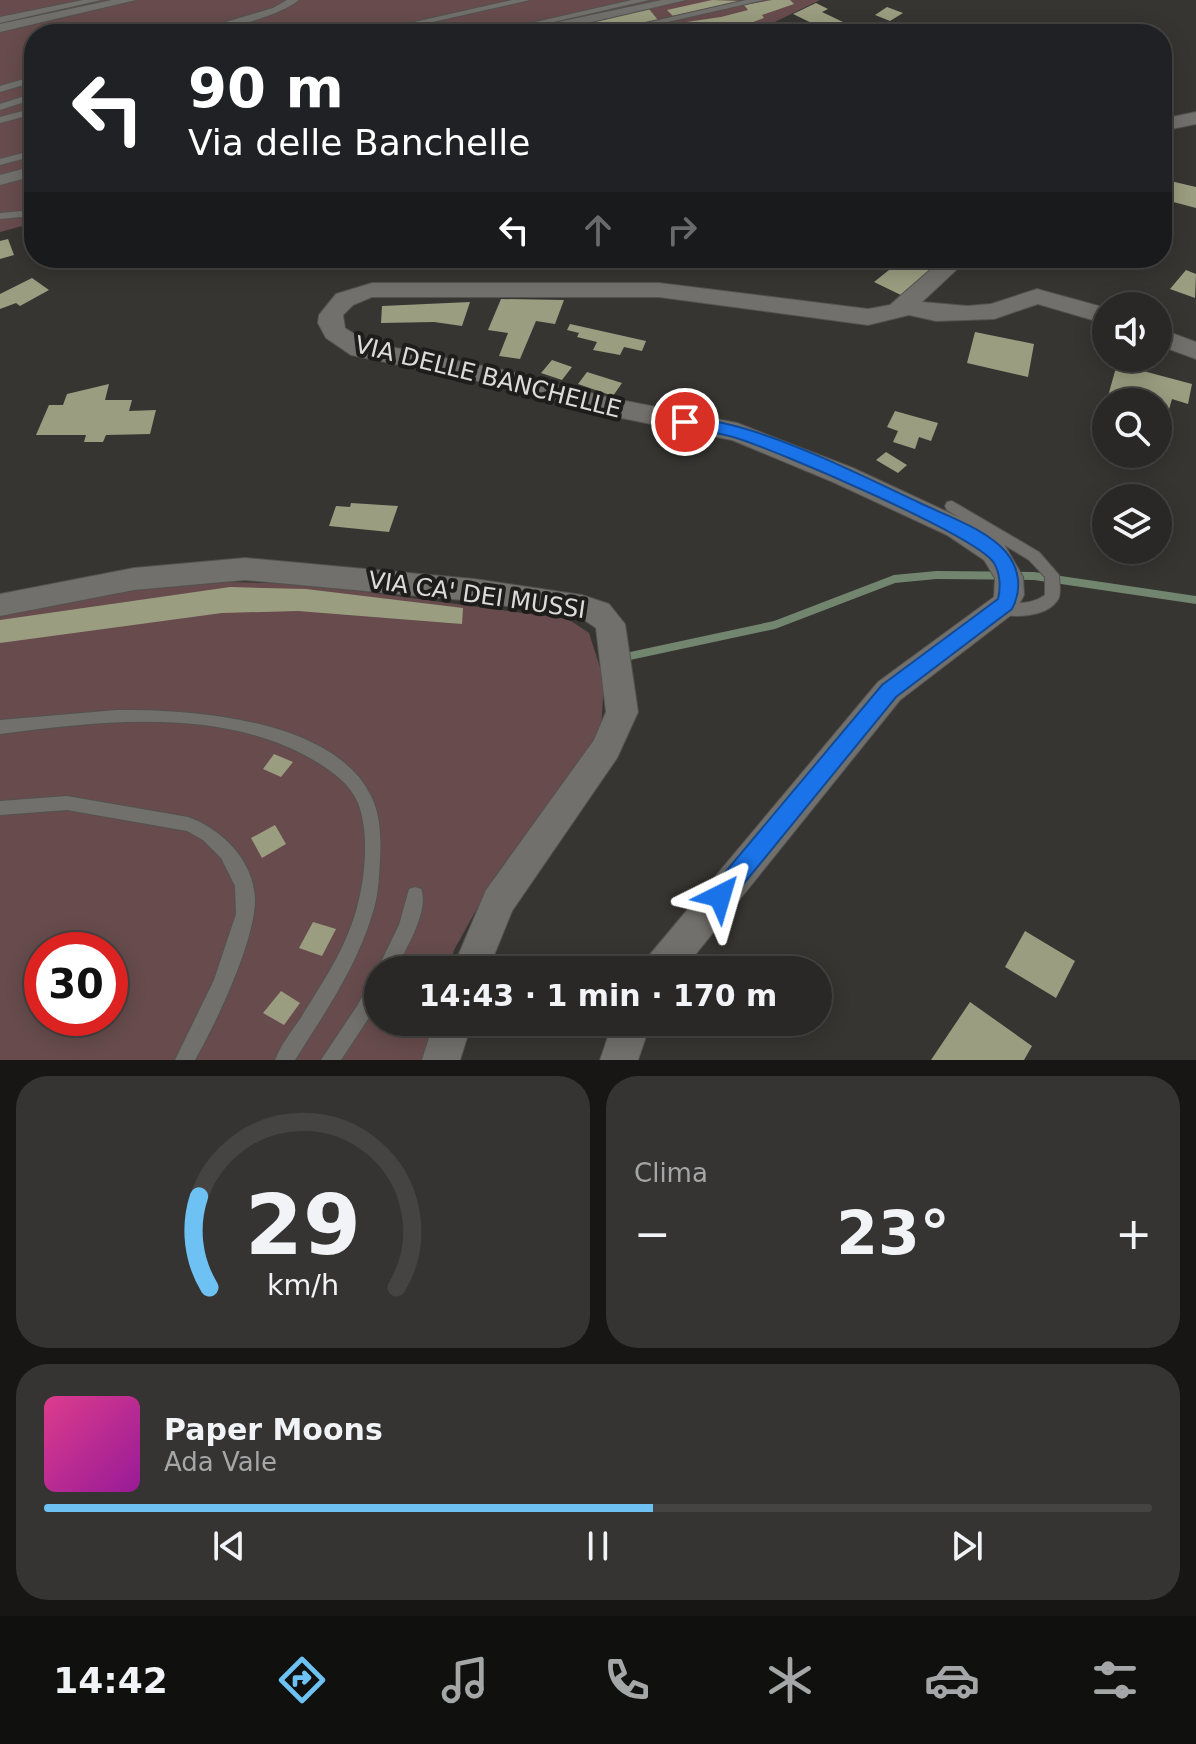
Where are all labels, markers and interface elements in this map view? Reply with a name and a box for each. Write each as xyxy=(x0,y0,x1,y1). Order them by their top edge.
text: 90 m xyxy=(188,55,344,120)
icon: left xyxy=(56,56,160,160)
text: Via delle Banchelle xyxy=(188,122,530,163)
icon: left xyxy=(492,208,536,252)
icon: ahead xyxy=(576,208,620,252)
icon: right xyxy=(660,208,704,252)
map controls xyxy=(1092,292,1172,564)
button: sound xyxy=(1092,292,1172,372)
street label: VIA DELLE BANCHELLE xyxy=(352,330,624,424)
pin xyxy=(651,388,719,456)
button: search xyxy=(1092,388,1172,468)
icon: arrive xyxy=(663,400,707,444)
button: layers xyxy=(1092,484,1172,564)
street label: VIA CA' DEI MUSSI xyxy=(367,566,587,624)
position arrow xyxy=(678,854,762,938)
speed limit sign: 30 xyxy=(24,932,128,1036)
text: 14:43 · 1 min · 170 m xyxy=(419,978,777,1013)
text: Clima xyxy=(634,1158,708,1188)
text: 29 xyxy=(245,1177,361,1274)
text: 23° xyxy=(836,1198,950,1268)
text: − xyxy=(634,1208,671,1259)
text: + xyxy=(1115,1208,1152,1259)
text: km/h xyxy=(267,1268,339,1302)
text: Paper Moons xyxy=(164,1412,383,1447)
text: Ada Vale xyxy=(164,1447,277,1477)
icon: previous xyxy=(207,1524,251,1568)
icon: pause xyxy=(576,1524,620,1568)
icon: next xyxy=(945,1524,989,1568)
icon: directions xyxy=(274,1652,330,1708)
icon: music xyxy=(437,1652,493,1708)
icon: phone xyxy=(599,1652,655,1708)
icon: climate xyxy=(762,1652,818,1708)
icon: car xyxy=(924,1652,980,1708)
icon: filters xyxy=(1087,1652,1143,1708)
text: 14:42 xyxy=(53,1660,168,1701)

